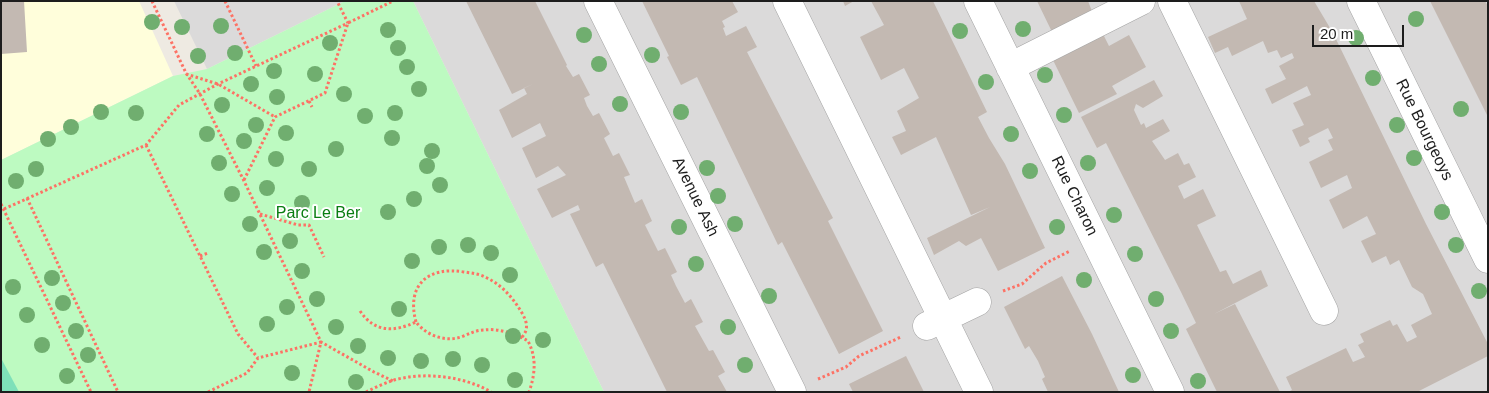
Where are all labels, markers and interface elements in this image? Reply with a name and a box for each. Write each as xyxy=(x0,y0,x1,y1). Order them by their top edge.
scale bar xyxy=(1314,15,1406,47)
text: 20 m xyxy=(1320,25,1353,42)
street label: Rue Bourgeoys xyxy=(1391,76,1457,184)
street label: Rue Charon xyxy=(1046,153,1102,239)
street label: Avenue Ash xyxy=(668,154,722,240)
park label: Parc Le Ber xyxy=(276,204,360,224)

